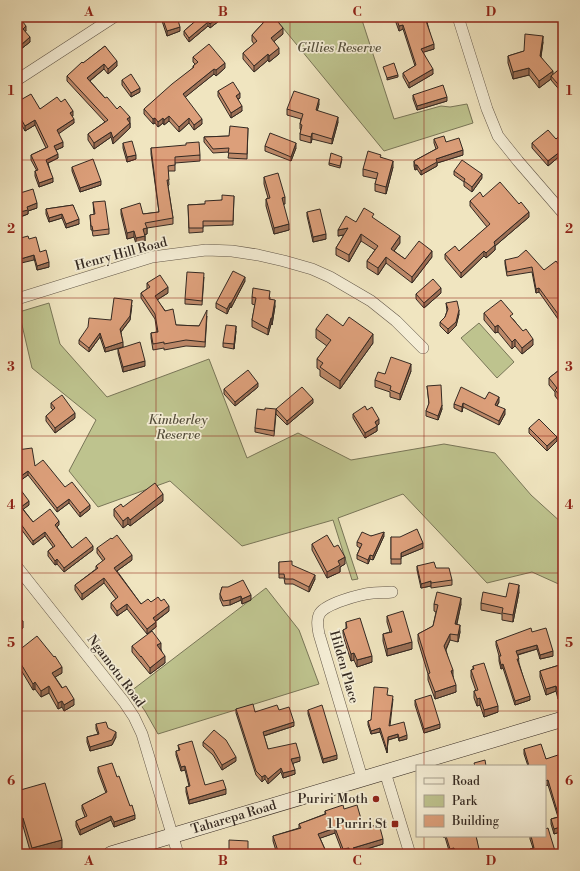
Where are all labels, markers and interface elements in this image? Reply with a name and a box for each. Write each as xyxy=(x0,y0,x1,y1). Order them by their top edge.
text: A xyxy=(83,4,94,20)
text: B xyxy=(218,4,228,20)
text: C xyxy=(352,4,362,20)
text: D xyxy=(486,4,496,20)
park label: Gillies Reserve xyxy=(297,40,381,56)
text: 1 xyxy=(8,83,15,99)
text: 1 xyxy=(566,83,573,99)
text: 2 xyxy=(7,221,15,237)
text: 2 xyxy=(565,221,573,237)
street label: Henry Hill Road xyxy=(73,234,170,274)
text: 3 xyxy=(7,359,15,375)
text: 3 xyxy=(565,359,573,375)
park label: Kimberley Reserve xyxy=(148,412,208,443)
text: 4 xyxy=(7,497,16,513)
text: 4 xyxy=(565,497,574,513)
street label: Hilden Place xyxy=(326,629,362,706)
street label: Ngamotu Road xyxy=(84,632,149,711)
text: 5 xyxy=(7,635,15,651)
text: 5 xyxy=(565,635,573,651)
legend xyxy=(416,765,546,837)
text: 6 xyxy=(7,773,15,789)
text: 6 xyxy=(565,773,573,789)
text: Road xyxy=(452,774,480,789)
place label: Puriri Moth xyxy=(297,791,368,807)
marker: Puriri Moth xyxy=(371,794,381,804)
text: Park xyxy=(452,794,478,809)
street label: Taharepa Road xyxy=(189,797,279,838)
text: Building xyxy=(451,814,500,829)
place label: 1 Puriri St xyxy=(327,816,387,832)
marker: 1 Puriri St xyxy=(390,819,400,829)
text: A xyxy=(83,853,94,869)
text: B xyxy=(218,853,228,869)
text: C xyxy=(352,853,362,869)
text: D xyxy=(486,853,496,869)

